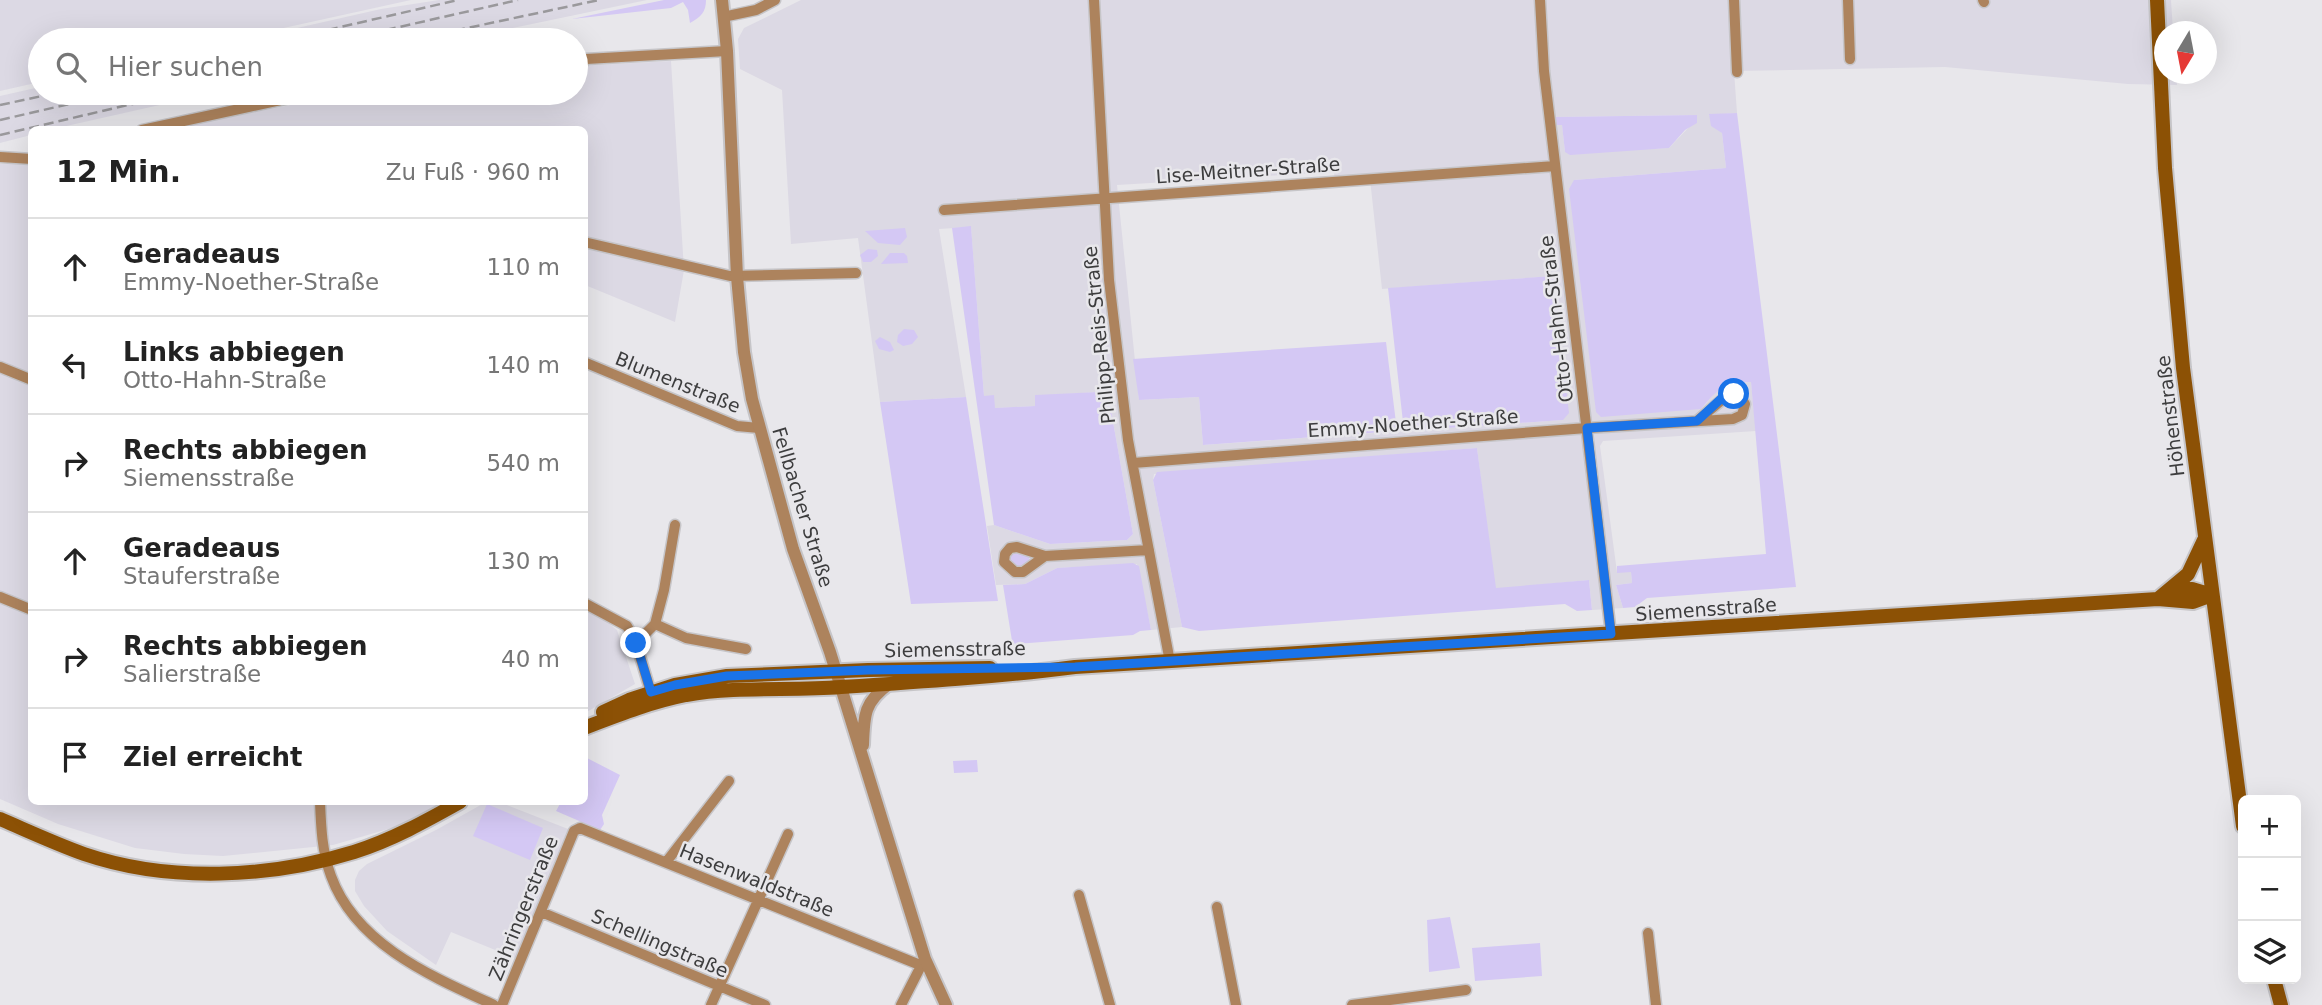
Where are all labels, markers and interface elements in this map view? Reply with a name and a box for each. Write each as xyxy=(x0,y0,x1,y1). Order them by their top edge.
north arrow xyxy=(2154,21,2217,84)
search box xyxy=(28,28,588,105)
icon: search xyxy=(52,48,90,86)
text: Hier suchen xyxy=(108,52,263,82)
street label: Lise-Meitner-Straße xyxy=(1155,153,1341,187)
text: 12 Min. xyxy=(56,154,181,189)
text: Zu Fuß · 960 m xyxy=(386,159,560,185)
street label: Otto-Hahn-Straße xyxy=(1535,234,1577,404)
text: Geradeaus xyxy=(123,239,280,269)
street label: Philipp-Reis-Straße xyxy=(1079,245,1119,425)
icon: ahead xyxy=(56,248,94,286)
text: 110 m xyxy=(486,254,560,280)
text: Emmy-Noether-Straße xyxy=(123,269,379,295)
text: Links abbiegen xyxy=(123,337,345,367)
icon: left xyxy=(56,346,94,384)
street label: Blumenstraße xyxy=(612,347,744,417)
text: 140 m xyxy=(486,352,560,378)
street label: Höhenstraße xyxy=(2152,354,2188,478)
text: Otto-Hahn-Straße xyxy=(123,367,327,393)
route start xyxy=(1718,378,1749,409)
street label: Emmy-Noether-Straße xyxy=(1307,405,1519,441)
street label: Fellbacher Straße xyxy=(768,424,838,590)
text: Rechts abbiegen xyxy=(123,435,368,465)
icon: right xyxy=(56,444,94,482)
text: 540 m xyxy=(486,450,560,476)
text: Siemensstraße xyxy=(123,465,294,491)
text: Geradeaus xyxy=(123,533,280,563)
icon: ahead xyxy=(56,542,94,580)
text: 130 m xyxy=(486,548,560,574)
text: Stauferstraße xyxy=(123,563,280,589)
street label: Siemensstraße xyxy=(1635,593,1777,625)
route end xyxy=(620,627,651,658)
text: Rechts abbiegen xyxy=(123,631,368,661)
street label: Siemensstraße xyxy=(884,637,1026,661)
icon: right xyxy=(56,640,94,678)
text: 40 m xyxy=(501,646,560,672)
text: Salierstraße xyxy=(123,661,261,687)
icon: arrive xyxy=(56,738,94,776)
text: Ziel erreicht xyxy=(123,742,303,772)
map controls xyxy=(2238,795,2301,984)
button: + xyxy=(2238,795,2301,858)
street label: Zähringerstraße xyxy=(484,833,562,983)
street label: Hasenwaldstraße xyxy=(677,839,837,921)
button: − xyxy=(2238,858,2301,921)
street label: Schellingstraße xyxy=(588,904,732,982)
button: layers xyxy=(2238,921,2301,984)

